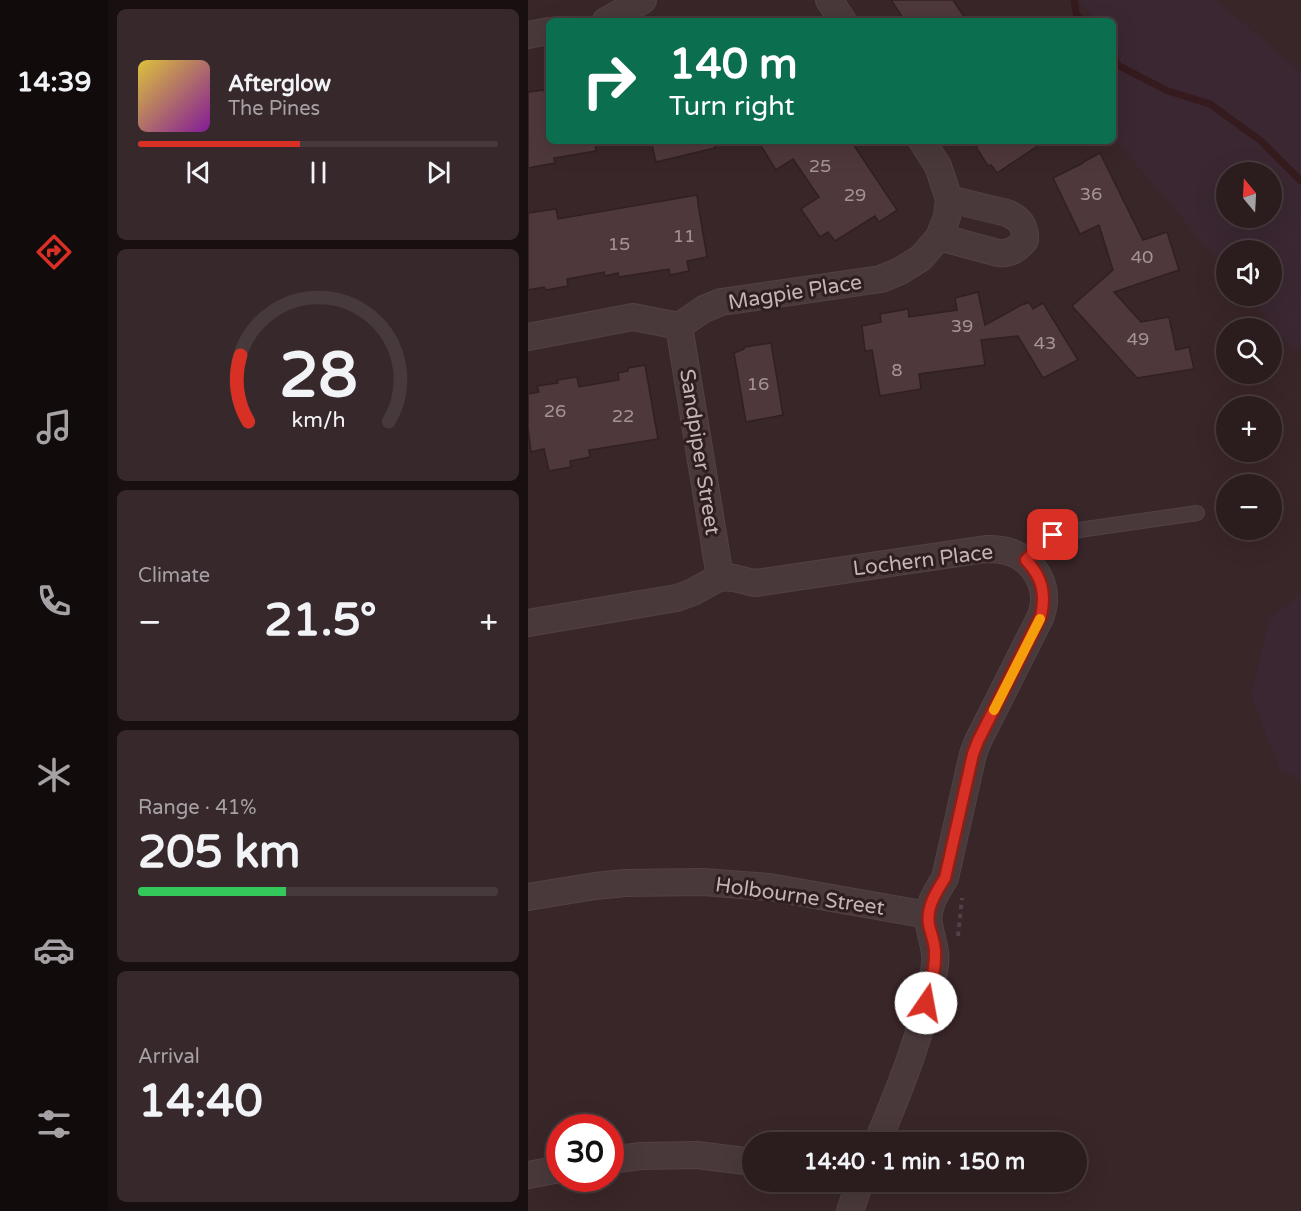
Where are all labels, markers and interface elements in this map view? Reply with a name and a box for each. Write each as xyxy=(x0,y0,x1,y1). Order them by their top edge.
text: 140 m xyxy=(669,39,798,90)
icon: right xyxy=(570,42,648,120)
text: 14:39 xyxy=(17,66,91,99)
text: Afterglow xyxy=(228,71,331,97)
text: Turn right xyxy=(669,90,795,123)
text: The Pines xyxy=(228,97,320,121)
house number: 25 xyxy=(809,155,831,177)
icon: previous xyxy=(182,156,215,189)
icon: pause xyxy=(302,156,335,189)
icon: next xyxy=(422,156,455,189)
north arrow xyxy=(1216,162,1282,228)
map controls xyxy=(1216,162,1282,540)
house number: 36 xyxy=(1080,183,1102,205)
house number: 29 xyxy=(844,184,866,206)
house number: 11 xyxy=(673,225,695,247)
icon: directions xyxy=(33,231,75,273)
house number: 15 xyxy=(608,233,630,255)
button: sound xyxy=(1216,240,1282,306)
house number: 40 xyxy=(1131,246,1153,268)
street label: Magpie Place xyxy=(726,270,864,315)
house number: 39 xyxy=(951,315,973,337)
button: search xyxy=(1216,318,1282,384)
house number: 49 xyxy=(1127,328,1149,350)
house number: 43 xyxy=(1034,332,1056,354)
text: 28 xyxy=(279,339,357,414)
house number: 8 xyxy=(891,359,903,381)
street label: Sandpiper Street xyxy=(674,367,725,537)
house number: 16 xyxy=(747,373,769,395)
button: + xyxy=(1216,396,1282,462)
house number: 26 xyxy=(544,400,566,422)
house number: 22 xyxy=(612,405,634,427)
icon: music xyxy=(33,406,75,448)
text: km/h xyxy=(291,408,345,434)
button: − xyxy=(1216,474,1282,540)
pin xyxy=(1027,509,1078,560)
icon: arrive xyxy=(1036,518,1069,551)
street label: Lochern Place xyxy=(852,539,995,581)
text: Climate xyxy=(138,564,210,588)
icon: phone xyxy=(33,580,75,622)
text: 21.5° xyxy=(264,594,377,648)
text: − xyxy=(138,603,162,642)
text: + xyxy=(479,603,498,642)
icon: climate xyxy=(33,754,75,796)
text: Range · 41% xyxy=(138,796,257,820)
text: 205 km xyxy=(138,826,300,880)
street label: Holbourne Street xyxy=(714,872,886,921)
icon: car xyxy=(33,929,75,971)
position arrow xyxy=(894,971,958,1035)
text: Arrival xyxy=(138,1045,200,1069)
text: 14:40 xyxy=(138,1075,263,1129)
icon: filters xyxy=(33,1103,75,1145)
speed limit sign: 30 xyxy=(546,1114,624,1192)
text: 14:40 · 1 min · 150 m xyxy=(804,1149,1025,1175)

